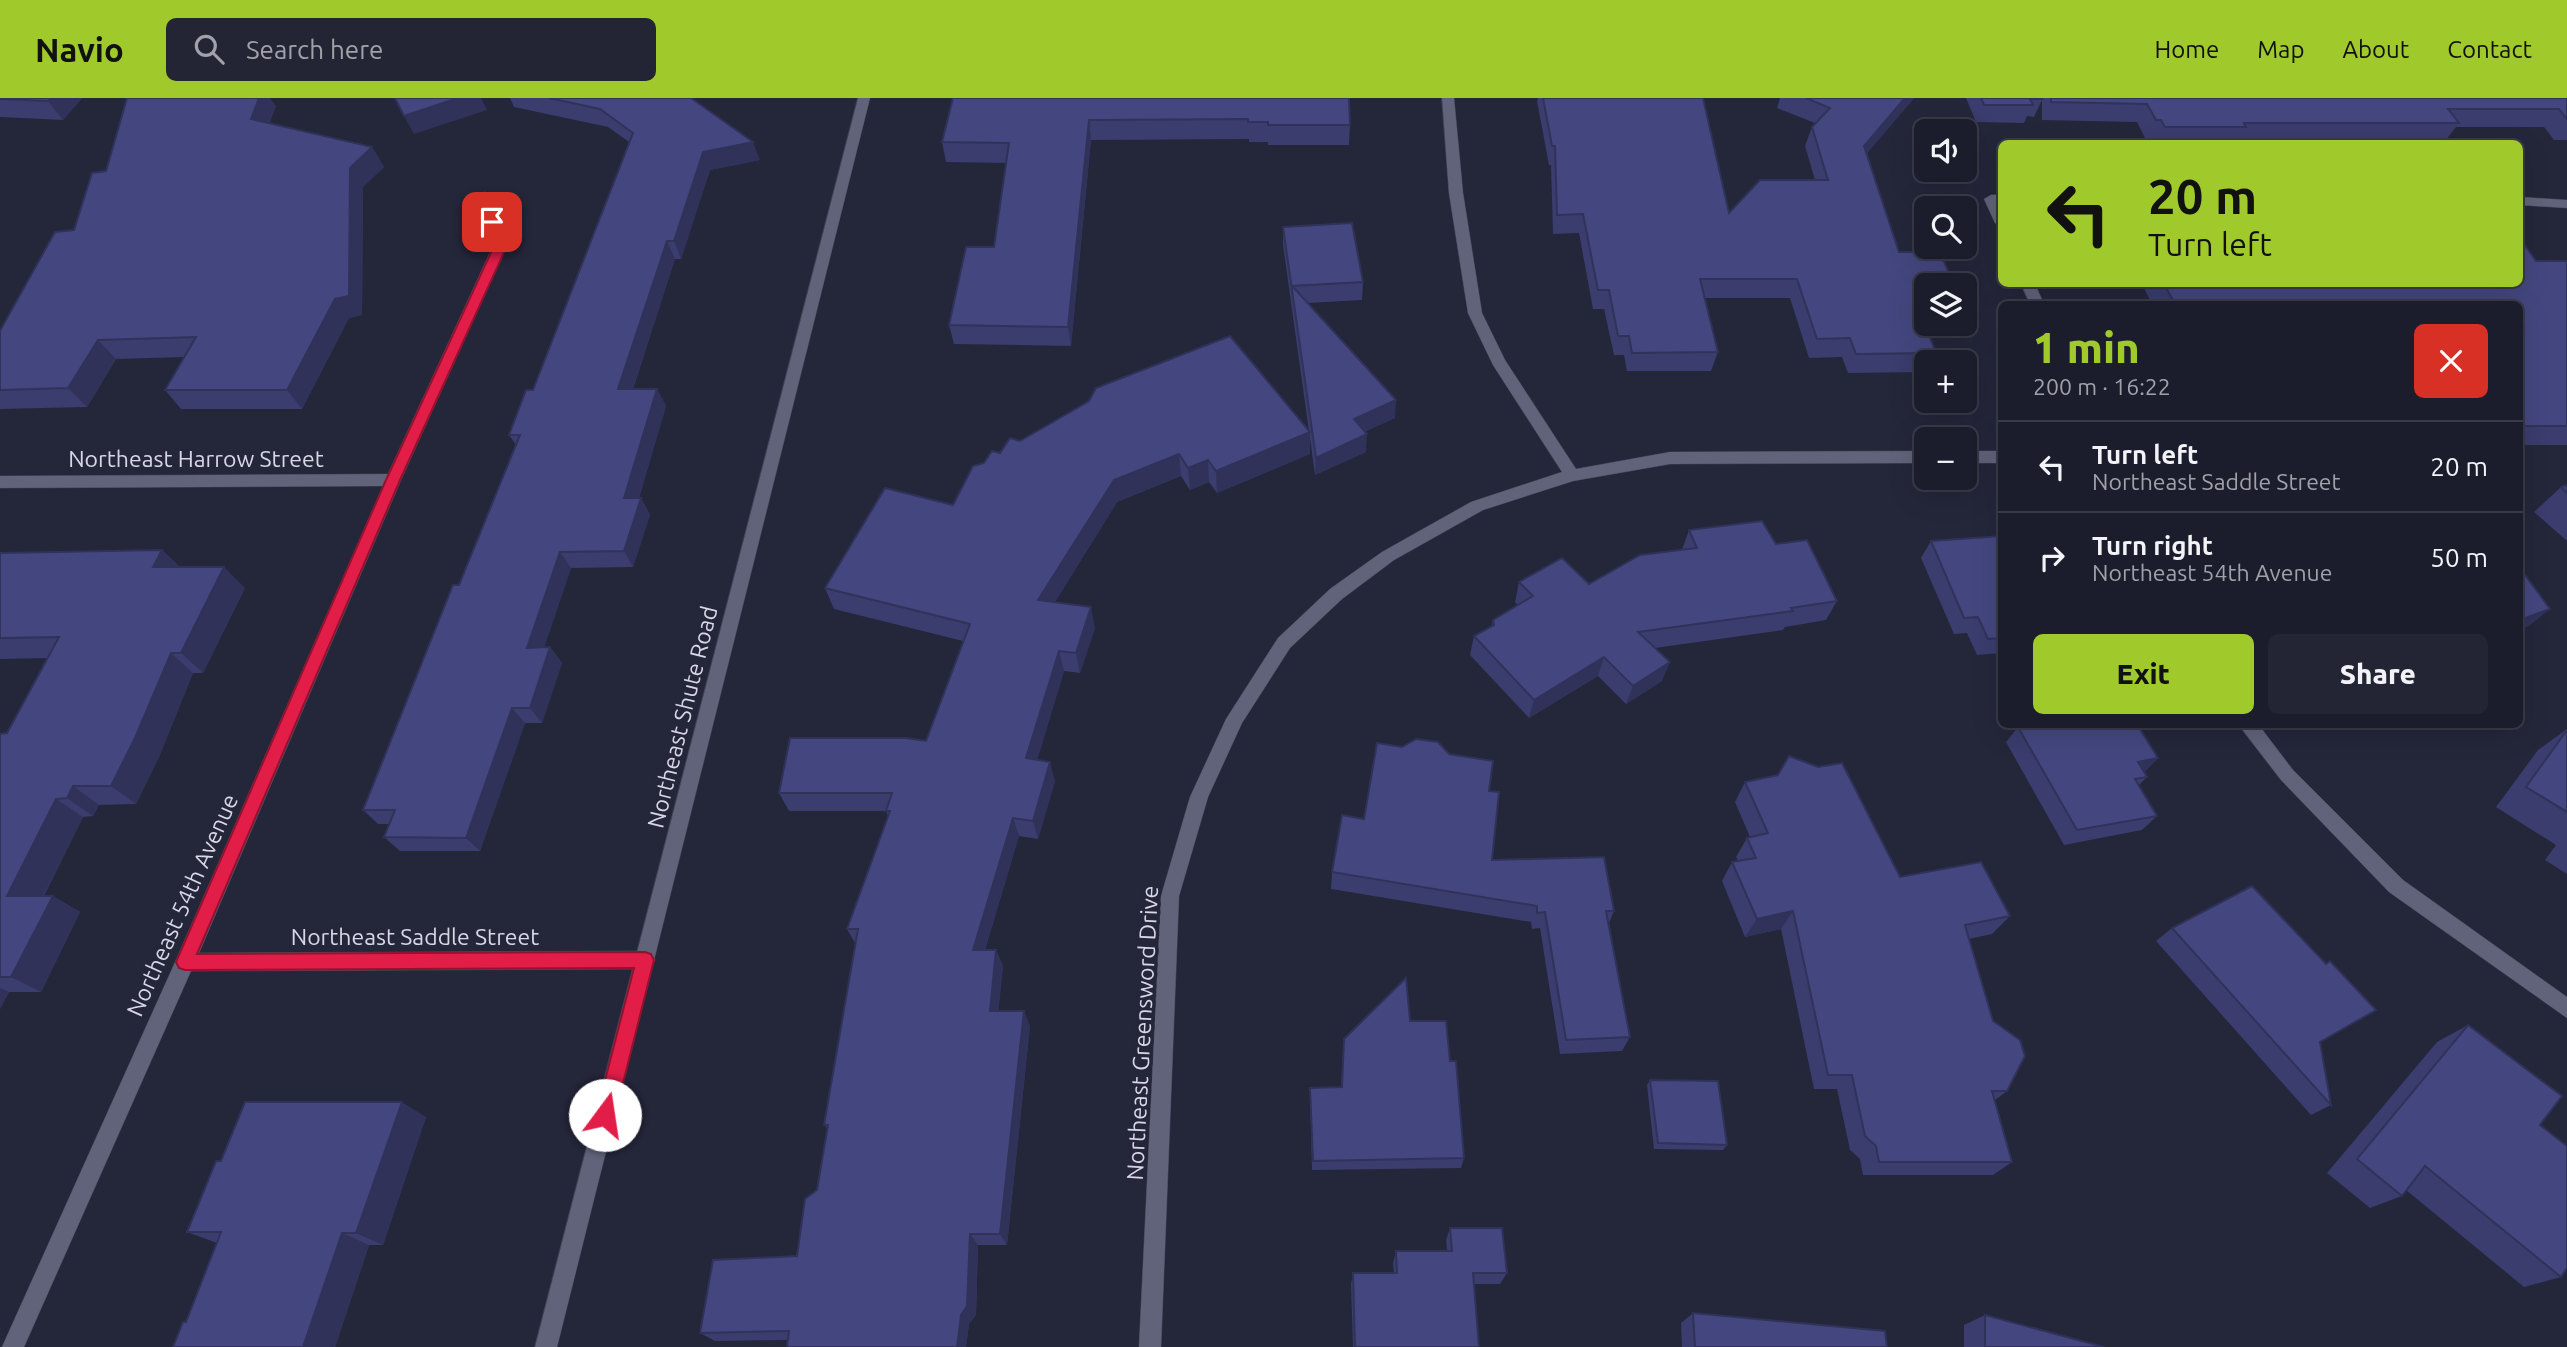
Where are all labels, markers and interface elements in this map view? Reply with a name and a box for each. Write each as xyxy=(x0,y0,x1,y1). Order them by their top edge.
search box xyxy=(166,18,656,81)
icon: search xyxy=(190,30,228,68)
text: Navio xyxy=(35,31,124,68)
text: Search here xyxy=(246,35,383,64)
text: Home xyxy=(2154,36,2219,63)
text: Map xyxy=(2257,36,2304,63)
text: About xyxy=(2342,36,2409,63)
text: Contact xyxy=(2447,36,2532,63)
map controls xyxy=(1914,119,1977,490)
button: sound xyxy=(1914,119,1977,182)
icon: left xyxy=(2033,168,2124,259)
text: 20 m xyxy=(2148,168,2257,223)
pin xyxy=(462,192,522,252)
button: search xyxy=(1914,196,1977,259)
icon: arrive xyxy=(473,203,511,241)
text: Turn left xyxy=(2148,226,2272,262)
button: layers xyxy=(1914,273,1977,336)
text: 1 min xyxy=(2033,324,2140,371)
button: close xyxy=(2414,324,2488,398)
button: + xyxy=(1914,350,1977,413)
text: 200 m · 16:22 xyxy=(2033,374,2171,399)
button: − xyxy=(1914,427,1977,490)
text: Turn left xyxy=(2092,440,2198,469)
street label: Northeast Harrow Street xyxy=(68,446,324,471)
icon: left xyxy=(2033,448,2071,486)
text: 20 m xyxy=(2430,452,2488,481)
text: Northeast Saddle Street xyxy=(2092,469,2341,494)
text: Turn right xyxy=(2092,531,2213,560)
icon: right xyxy=(2033,539,2071,577)
text: 50 m xyxy=(2430,543,2488,572)
text: Northeast 54th Avenue xyxy=(2092,560,2332,585)
street label: Northeast Shute Road xyxy=(642,603,722,831)
button: Exit xyxy=(2033,634,2254,714)
button: Share xyxy=(2268,634,2488,714)
street label: Northeast 54th Avenue xyxy=(122,790,242,1020)
street label: Northeast Greensword Drive xyxy=(1122,885,1162,1181)
street label: Northeast Saddle Street xyxy=(291,924,539,949)
position arrow xyxy=(568,1078,642,1152)

